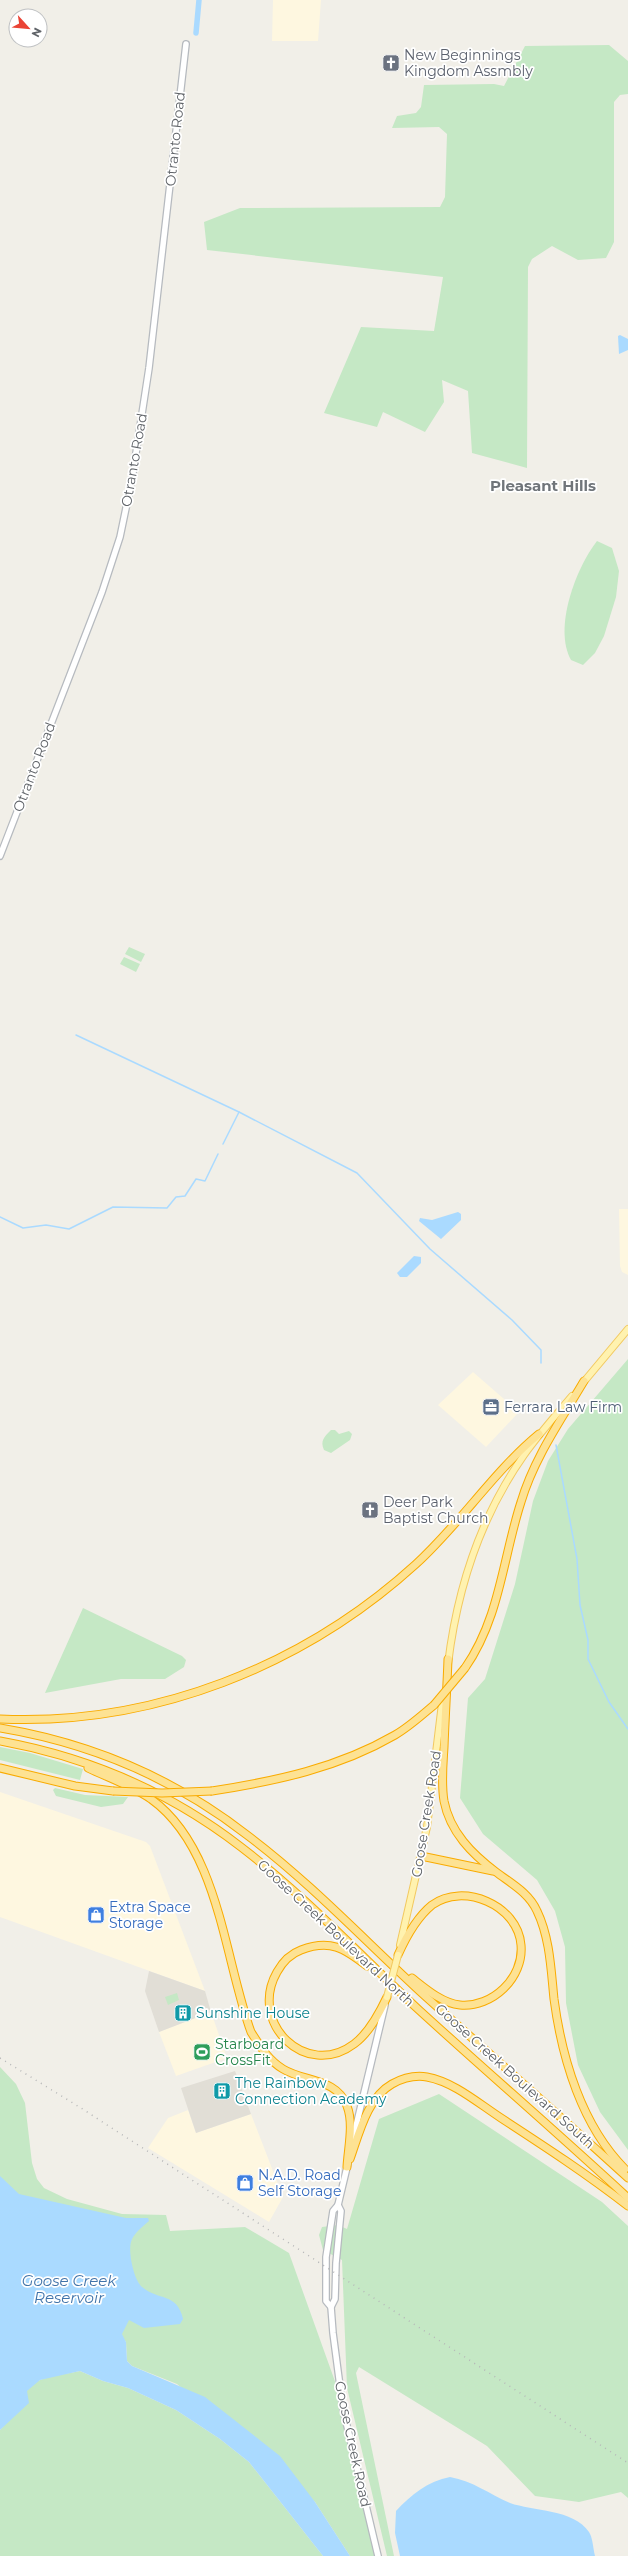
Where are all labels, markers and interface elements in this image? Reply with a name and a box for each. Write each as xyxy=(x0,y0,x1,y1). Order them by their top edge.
north arrow xyxy=(8,8,48,48)
text: N xyxy=(29,25,45,40)
place label: New Beginnings Kingdom Assmbly xyxy=(404,46,533,80)
church icon: New Beginnings Kingdom Assmbly xyxy=(381,53,401,73)
street label: Otranto Road xyxy=(161,91,189,187)
street label: Otranto Road xyxy=(117,412,151,508)
district label: Pleasant Hills xyxy=(490,476,596,495)
street label: Otranto Road xyxy=(9,720,59,814)
office icon: Ferrara Law Firm xyxy=(481,1397,501,1417)
place label: Ferrara Law Firm xyxy=(504,1398,622,1416)
place label: Deer Park Baptist Church xyxy=(383,1493,488,1527)
church icon: Deer Park Baptist Church xyxy=(360,1500,380,1520)
street label: Goose Creek Road xyxy=(407,1749,445,1879)
street label: Goose Creek Boulevard North xyxy=(254,1856,418,2010)
place label: Extra Space Storage xyxy=(109,1898,191,1932)
shop icon: Extra Space Storage xyxy=(86,1905,106,1925)
street label: Goose Creek Boulevard South xyxy=(431,2000,599,2152)
building icon: Sunshine House xyxy=(173,2003,193,2023)
place label: Sunshine House xyxy=(196,2004,310,2022)
place label: Starboard CrossFit xyxy=(215,2035,284,2069)
sports icon: Starboard CrossFit xyxy=(192,2042,212,2062)
place label: The Rainbow Connection Academy xyxy=(235,2074,387,2108)
building icon: The Rainbow Connection Academy xyxy=(212,2081,232,2101)
place label: N.A.D. Road Self Storage xyxy=(258,2166,341,2200)
shop icon: N.A.D. Road Self Storage xyxy=(235,2173,255,2193)
water label: Goose Creek Reservoir xyxy=(22,2271,117,2307)
street label: Goose Creek Road xyxy=(331,2379,375,2509)

